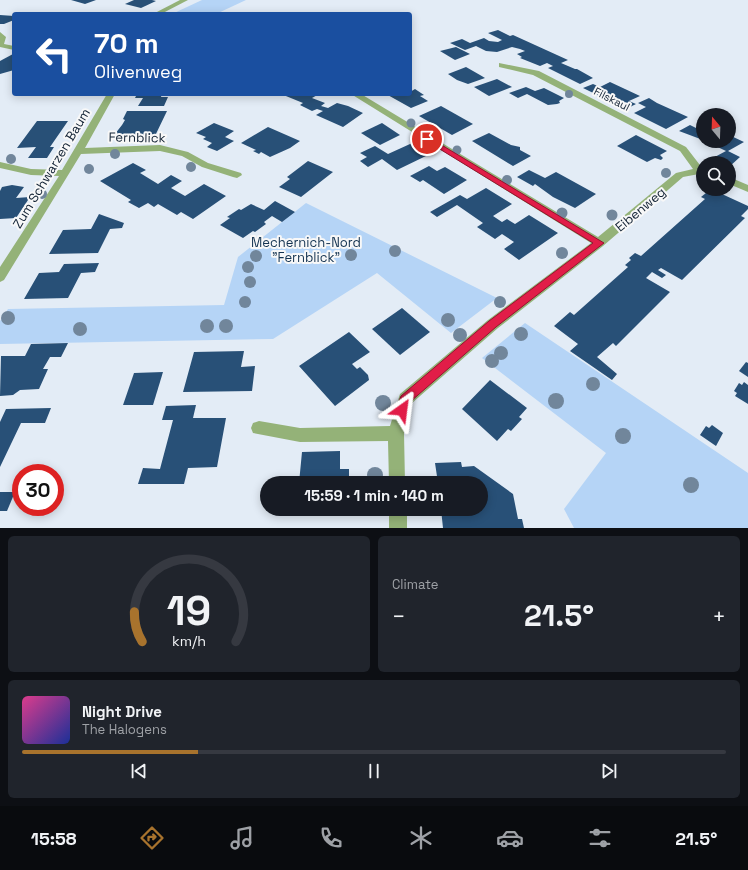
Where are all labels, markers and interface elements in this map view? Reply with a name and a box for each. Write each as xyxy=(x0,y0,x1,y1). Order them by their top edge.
text: 70 m xyxy=(94,25,159,61)
icon: left xyxy=(28,28,80,80)
text: Olivenweg xyxy=(94,60,182,83)
street label: Filskaul xyxy=(592,84,632,114)
street label: Zum Schwarzen Baum xyxy=(9,105,94,231)
north arrow xyxy=(696,108,736,148)
map controls xyxy=(696,108,736,196)
pin xyxy=(410,122,444,156)
icon: arrive xyxy=(416,128,438,150)
street label: Fernblick xyxy=(108,129,166,146)
button: search xyxy=(696,156,736,196)
street label: Eibenweg xyxy=(612,183,669,235)
park label: Mechernich-Nord "Fernblick" xyxy=(251,234,361,266)
position arrow xyxy=(381,389,423,431)
speed limit sign: 30 xyxy=(12,464,64,516)
text: 15:59 · 1 min · 140 m xyxy=(304,486,444,505)
text: Climate xyxy=(392,576,438,593)
text: 19 xyxy=(167,584,211,637)
text: 21.5° xyxy=(524,596,594,635)
text: − xyxy=(392,602,406,630)
text: + xyxy=(712,602,726,630)
text: km/h xyxy=(172,632,206,650)
text: Night Drive xyxy=(82,702,162,721)
text: The Halogens xyxy=(82,721,167,738)
icon: previous xyxy=(128,760,150,782)
icon: pause xyxy=(363,760,385,782)
icon: next xyxy=(598,760,620,782)
icon: directions xyxy=(138,824,166,852)
icon: music xyxy=(228,824,256,852)
icon: phone xyxy=(317,824,345,852)
icon: climate xyxy=(407,824,435,852)
icon: car xyxy=(496,824,524,852)
icon: filters xyxy=(586,824,614,852)
text: 15:58 xyxy=(31,827,77,850)
text: 21.5° xyxy=(675,827,717,850)

